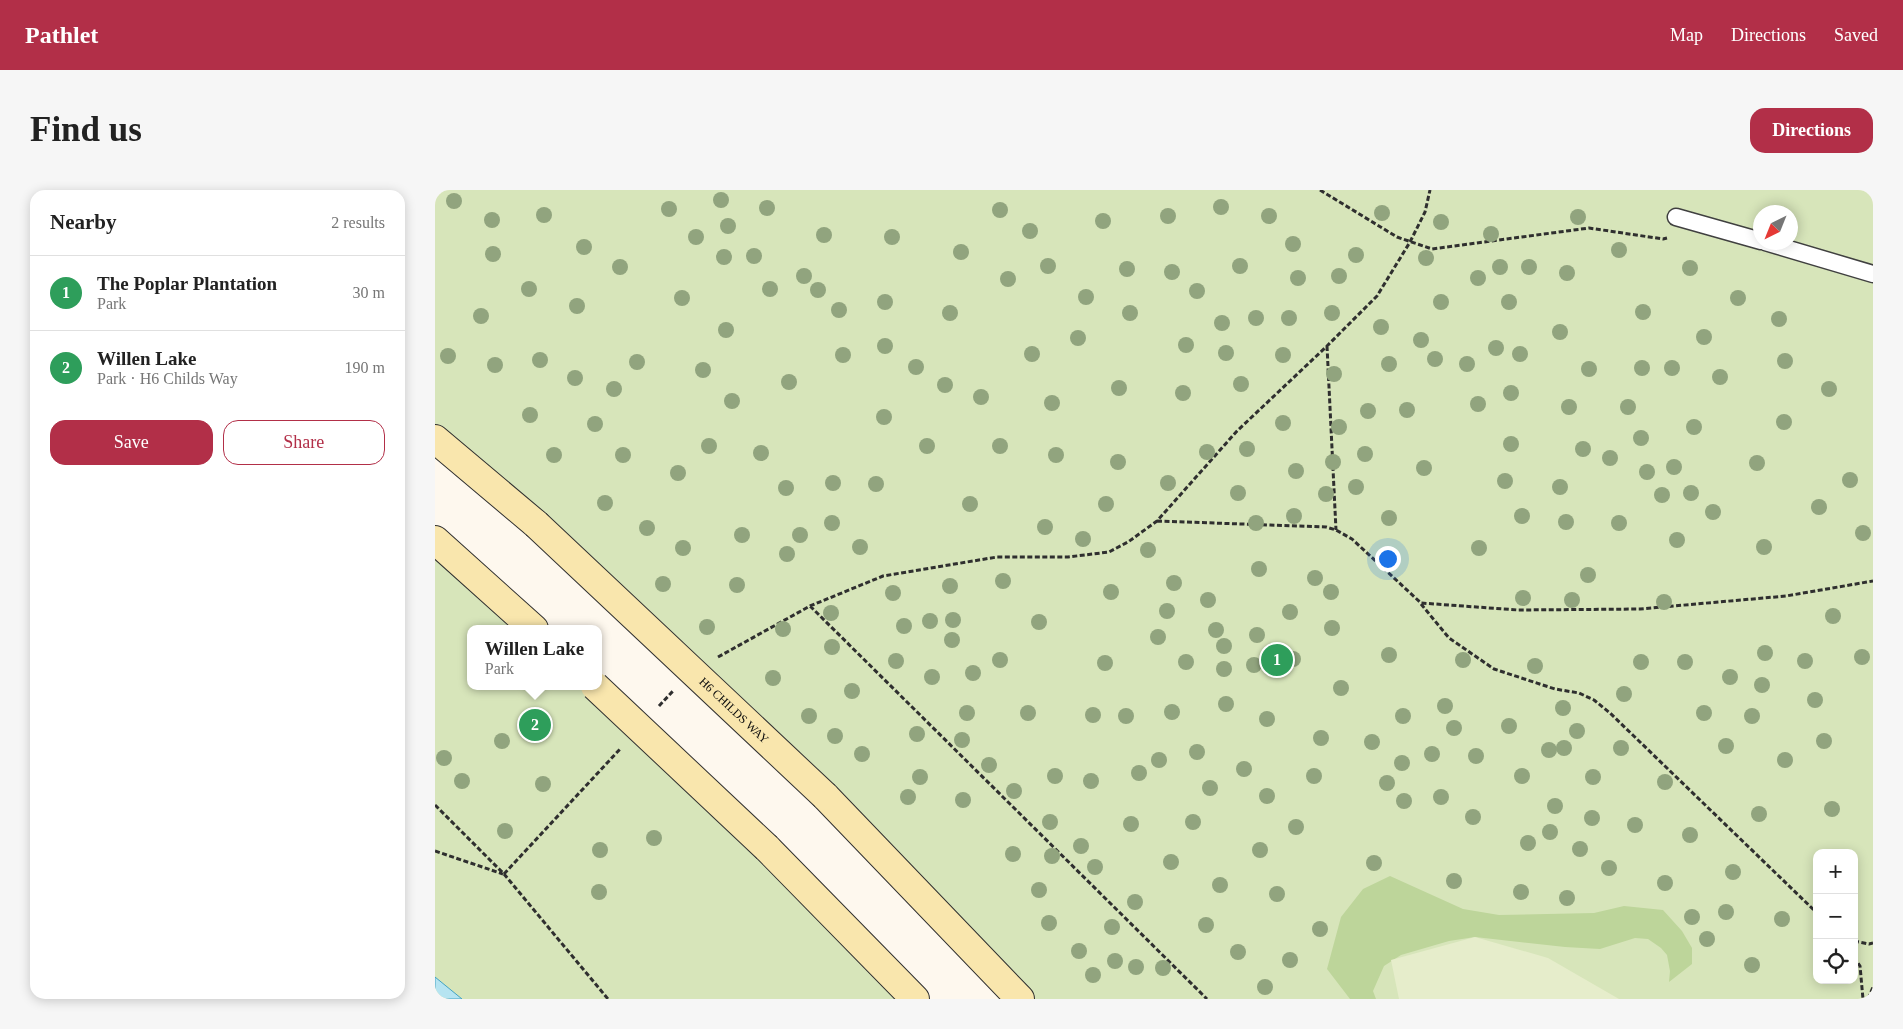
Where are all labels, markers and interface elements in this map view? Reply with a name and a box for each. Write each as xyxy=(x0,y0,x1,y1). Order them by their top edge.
text: Pathlet xyxy=(25,22,98,48)
text: Map xyxy=(1670,25,1703,45)
text: Directions xyxy=(1731,25,1806,45)
text: Saved xyxy=(1834,25,1878,45)
button: Directions xyxy=(1750,108,1873,153)
text: Find us xyxy=(30,110,142,149)
north arrow xyxy=(1753,205,1798,250)
text: Nearby xyxy=(50,210,117,234)
text: 2 results xyxy=(331,214,385,231)
text: The Poplar Plantation xyxy=(97,273,277,294)
text: 1 xyxy=(62,284,70,301)
text: 30 m xyxy=(353,284,385,301)
text: Park xyxy=(97,295,126,312)
text: Willen Lake xyxy=(97,348,196,369)
text: 2 xyxy=(62,359,70,376)
text: 190 m xyxy=(345,359,385,376)
text: Park · H6 Childs Way xyxy=(97,370,238,387)
button: Save xyxy=(50,420,213,465)
button: Share xyxy=(223,420,385,465)
your location xyxy=(1375,546,1401,572)
popup xyxy=(467,625,602,690)
text: Willen Lake xyxy=(485,638,584,659)
pin: 1 xyxy=(1261,641,1293,679)
text: Park xyxy=(485,660,514,677)
street label: H6 CHILDS WAY xyxy=(696,674,772,747)
pin: 2 xyxy=(519,706,551,744)
map controls xyxy=(1813,849,1858,984)
button: + xyxy=(1813,849,1858,894)
button: − xyxy=(1813,894,1858,939)
button: locate xyxy=(1813,939,1858,984)

